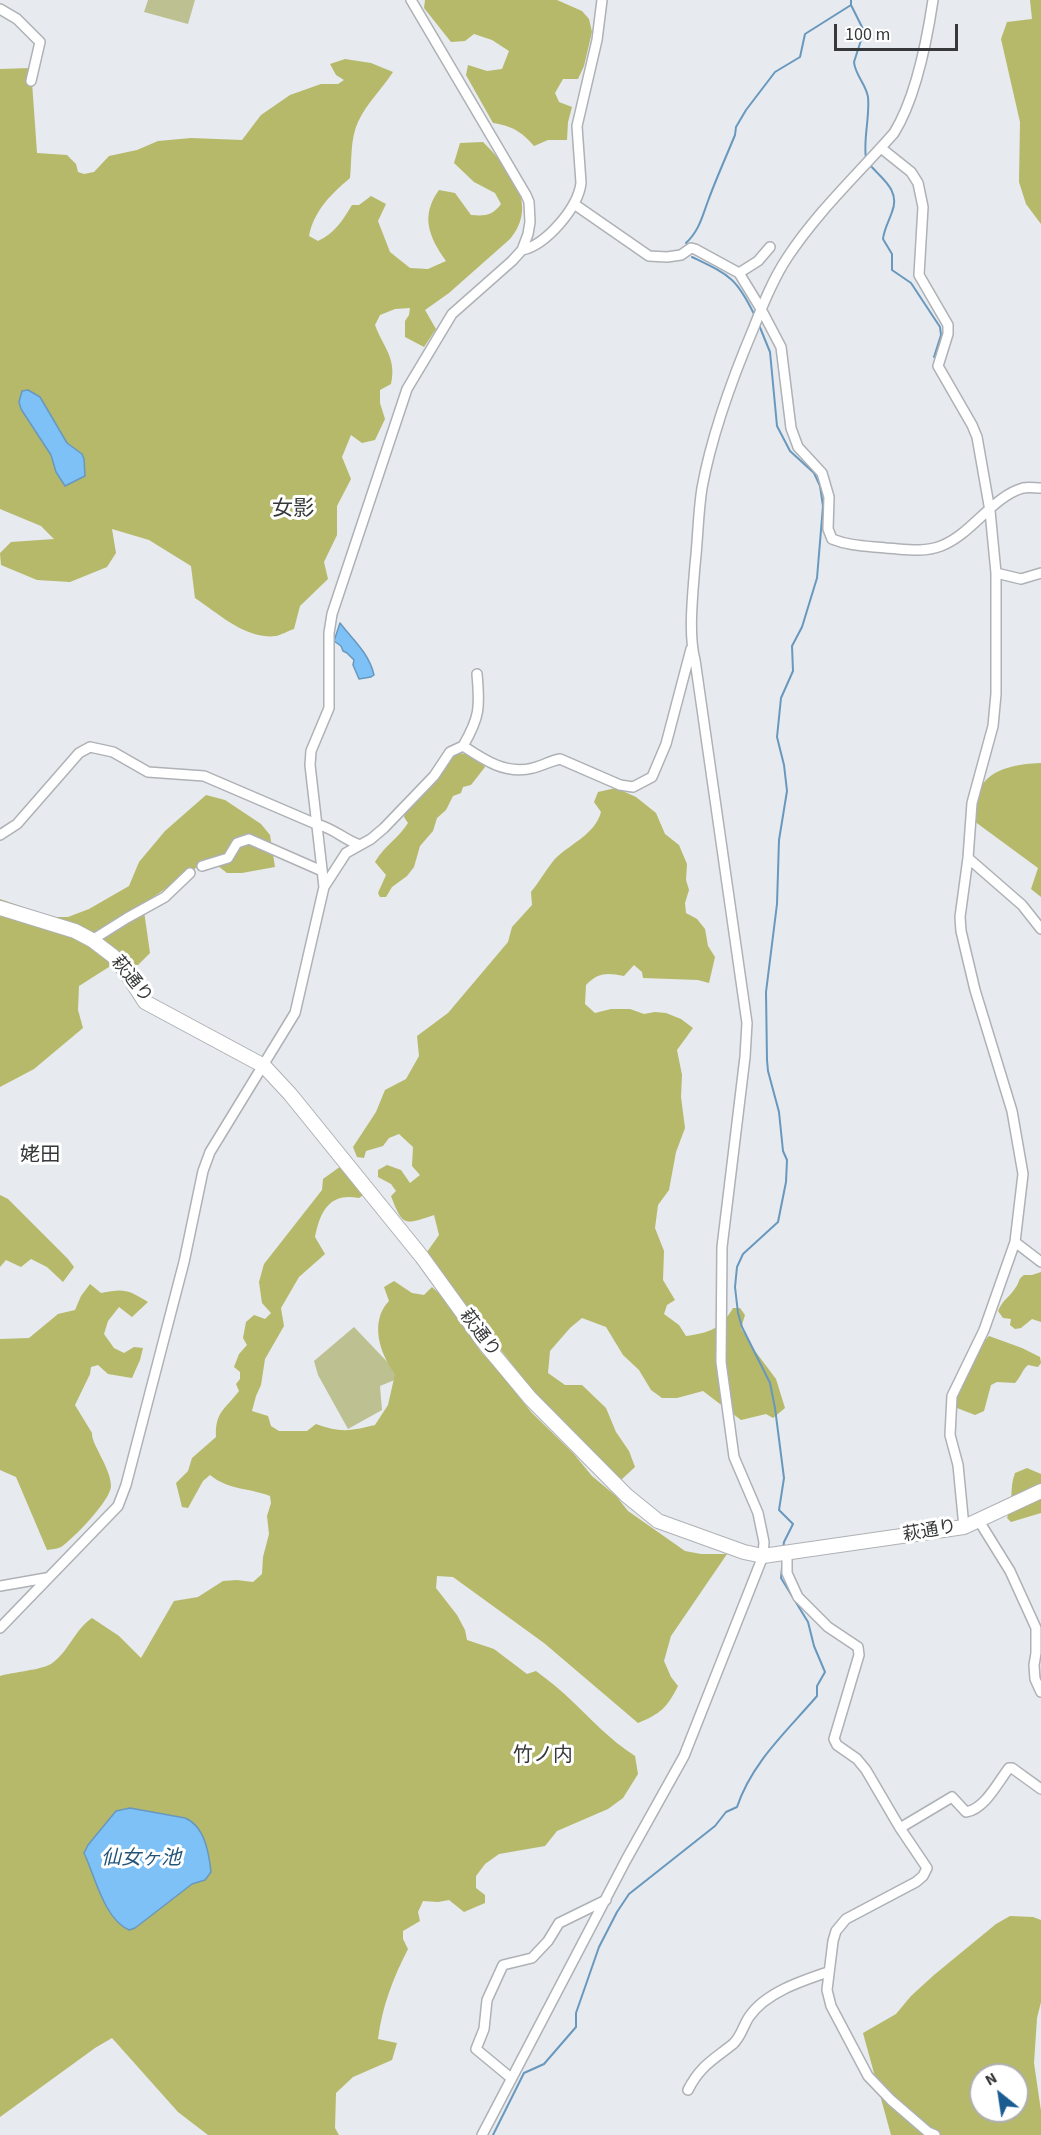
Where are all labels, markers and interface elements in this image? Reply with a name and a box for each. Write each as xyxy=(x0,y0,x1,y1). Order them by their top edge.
scale bar xyxy=(837,12,962,50)
text: 100 m xyxy=(845,22,890,47)
district label: 女影 xyxy=(272,497,314,523)
street label: 萩通り xyxy=(106,952,156,1008)
district label: 姥田 xyxy=(20,1145,60,1169)
street label: 萩通り xyxy=(454,1306,504,1362)
street label: 萩通り xyxy=(902,1517,958,1547)
district label: 竹ノ内 xyxy=(513,1745,573,1769)
water label: 仙女ヶ池 xyxy=(101,1848,181,1872)
north arrow xyxy=(969,2063,1029,2123)
text: N xyxy=(981,2067,1001,2091)

